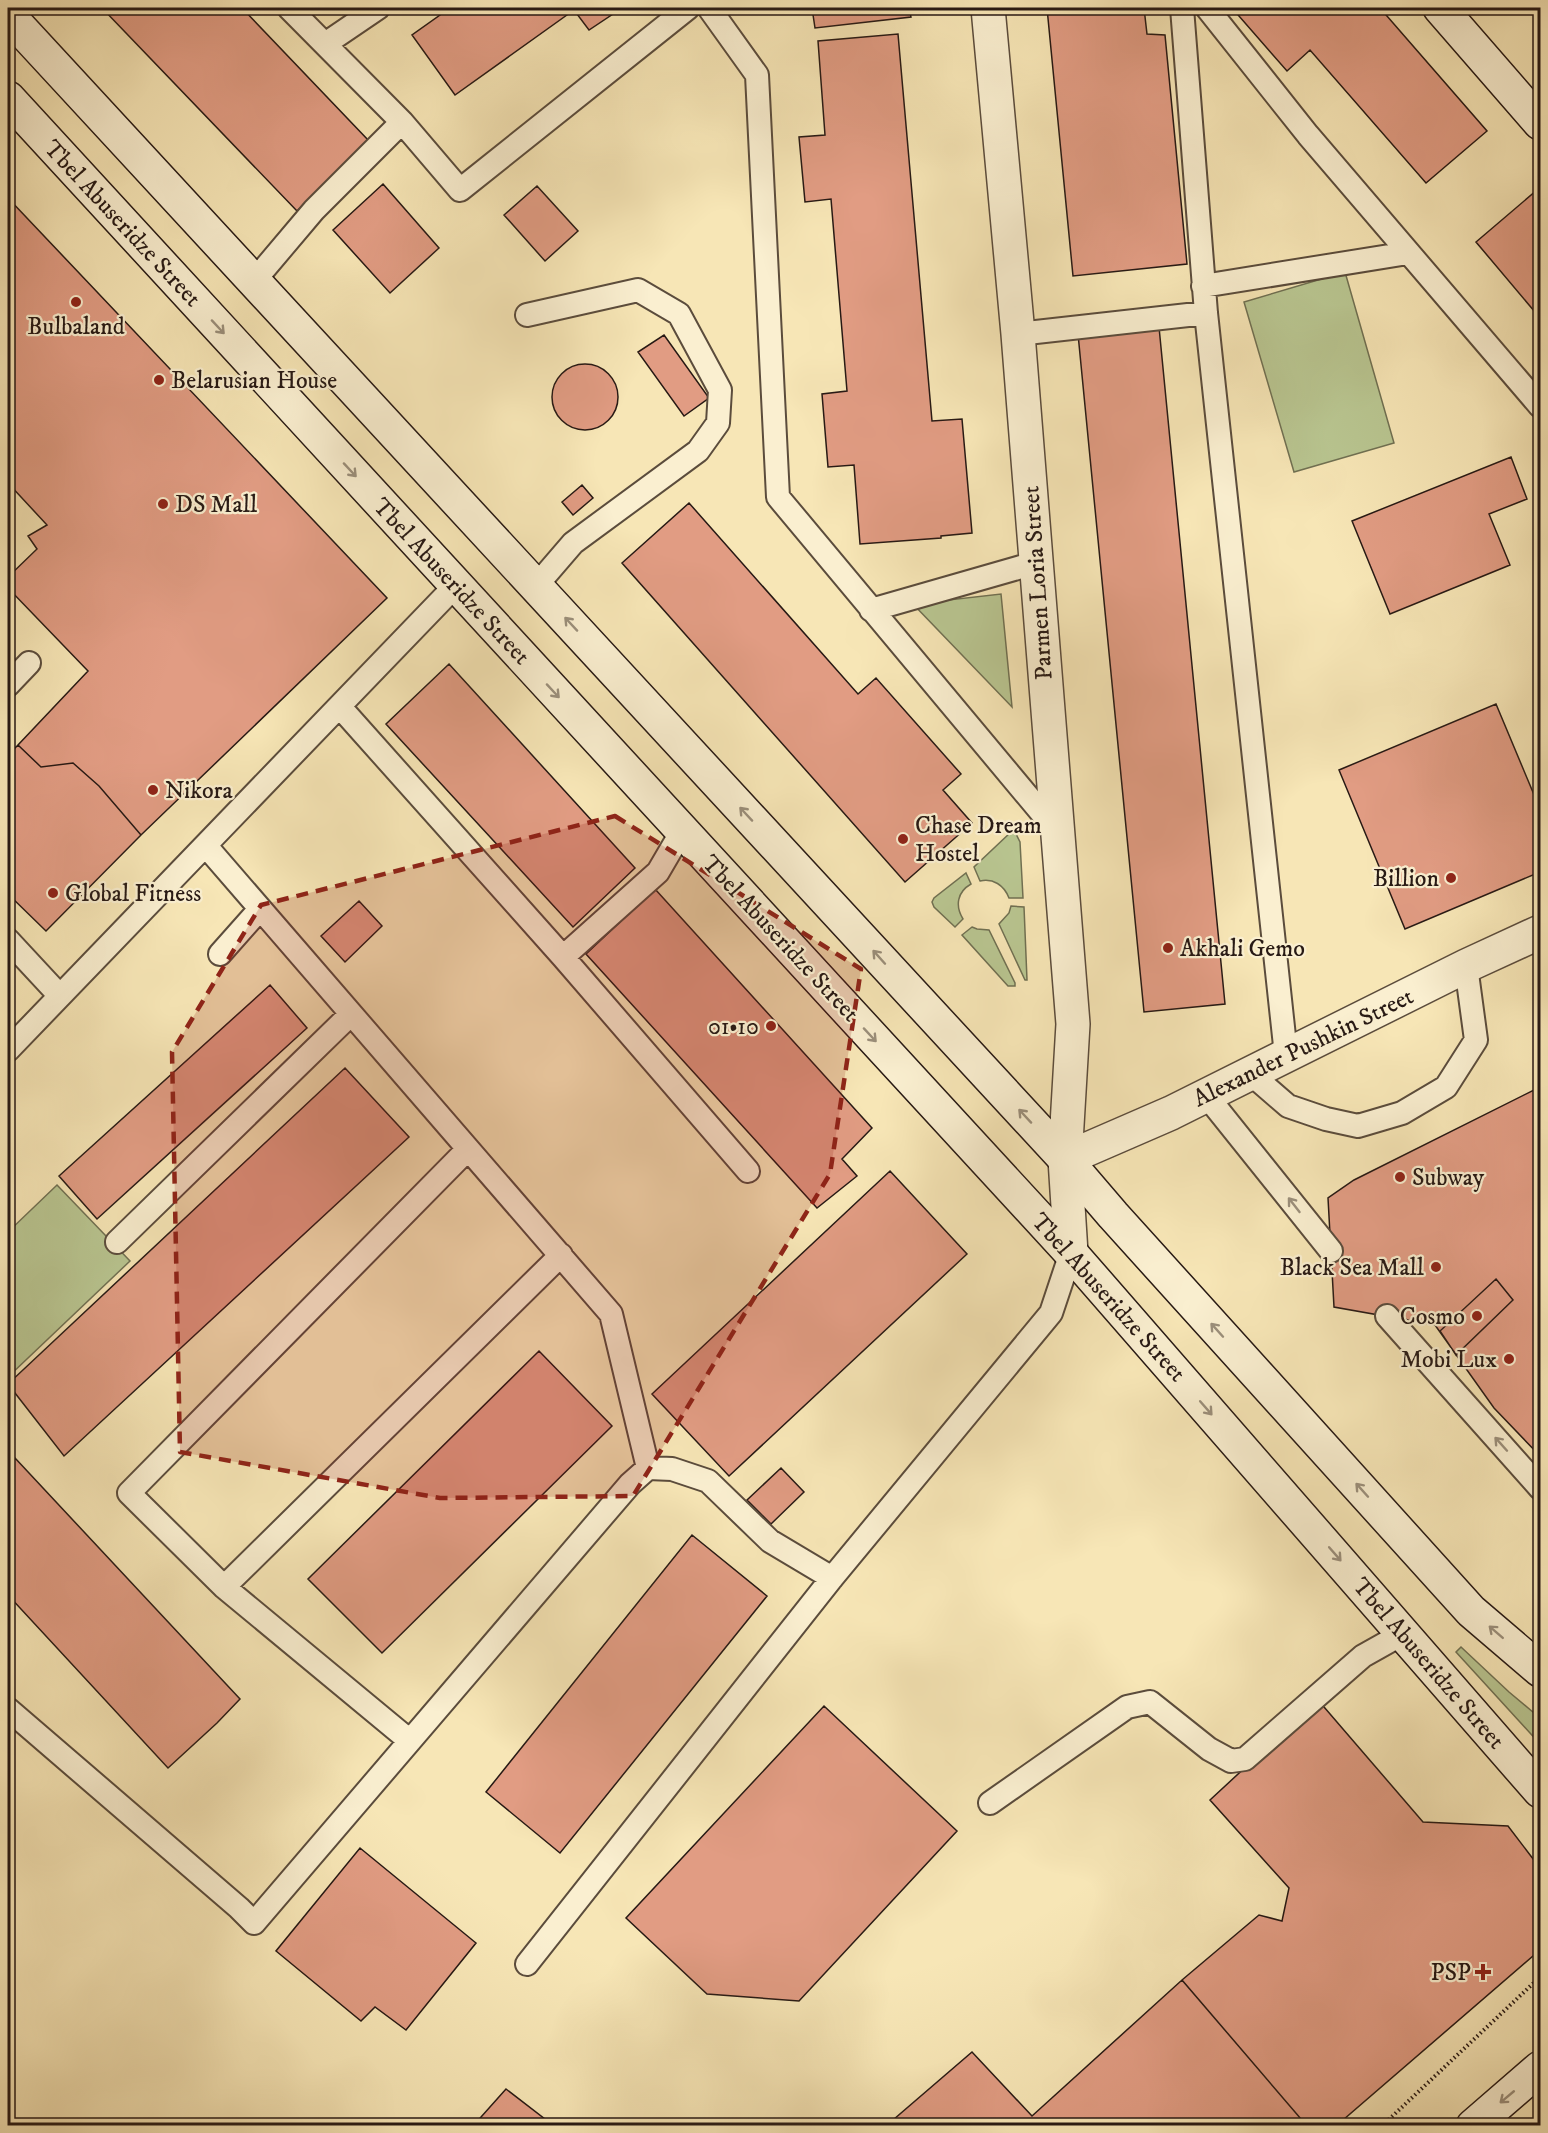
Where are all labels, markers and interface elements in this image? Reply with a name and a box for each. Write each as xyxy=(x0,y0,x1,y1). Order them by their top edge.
street label: Tbel Abuseridze Street xyxy=(37,134,207,314)
marker: Bulbaland xyxy=(69,295,83,309)
place label: Bulbaland xyxy=(27,312,125,342)
one-way arrow xyxy=(211,319,225,334)
place label: Belarusian House xyxy=(171,366,337,396)
marker: Belarusian House xyxy=(152,373,166,387)
one-way arrow xyxy=(343,462,357,477)
street label: Parmen Loria Street xyxy=(1016,484,1060,681)
place label: DS Mall xyxy=(175,490,258,520)
street label: Tbel Abuseridze Street xyxy=(366,492,536,672)
marker: DS Mall xyxy=(156,497,170,511)
one-way arrow xyxy=(564,617,578,632)
one-way arrow xyxy=(546,683,560,698)
place label: Nikora xyxy=(165,776,233,806)
marker: Nikora xyxy=(146,783,160,797)
one-way arrow xyxy=(739,806,753,821)
place label: Chase Dream Hostel xyxy=(915,811,1042,869)
marker: Chase Dream Hostel xyxy=(896,832,910,846)
street label: Tbel Abuseridze Street xyxy=(695,849,865,1029)
place label: Billion xyxy=(1373,864,1439,894)
marker: Billion xyxy=(1444,871,1458,885)
place label: Global Fitness xyxy=(65,879,201,909)
marker: Global Fitness xyxy=(46,886,60,900)
place label: Akhali Gemo xyxy=(1180,934,1305,964)
marker: Akhali Gemo xyxy=(1161,941,1175,955)
one-way arrow xyxy=(872,949,886,964)
street label: Alexander Pushkin Street xyxy=(1188,981,1419,1114)
place label: 01•10 xyxy=(708,1012,759,1042)
marker: 01•10 xyxy=(764,1019,778,1033)
one-way arrow xyxy=(863,1027,877,1042)
one-way arrow xyxy=(1018,1108,1032,1123)
place label: Subway xyxy=(1412,1163,1485,1193)
marker: Subway xyxy=(1393,1170,1407,1184)
one-way arrow xyxy=(1288,1197,1301,1213)
street label: Tbel Abuseridze Street xyxy=(1024,1207,1192,1389)
place label: Black Sea Mall xyxy=(1280,1253,1425,1283)
marker: Black Sea Mall xyxy=(1429,1260,1443,1274)
place label: Cosmo xyxy=(1400,1302,1465,1332)
marker: Cosmo xyxy=(1470,1309,1484,1323)
one-way arrow xyxy=(1210,1323,1224,1338)
place label: Mobi Lux xyxy=(1400,1345,1497,1375)
marker: Mobi Lux xyxy=(1502,1352,1516,1366)
one-way arrow xyxy=(1199,1400,1213,1415)
one-way arrow xyxy=(1494,1437,1508,1452)
one-way arrow xyxy=(1355,1483,1369,1498)
one-way arrow xyxy=(1328,1546,1342,1561)
street label: Tbel Abuseridze Street xyxy=(1346,1572,1511,1756)
one-way arrow xyxy=(1489,1625,1504,1639)
place label: PSP xyxy=(1431,1958,1471,1988)
marker: PSP xyxy=(1476,1965,1490,1979)
one-way arrow xyxy=(1500,2090,1515,2104)

